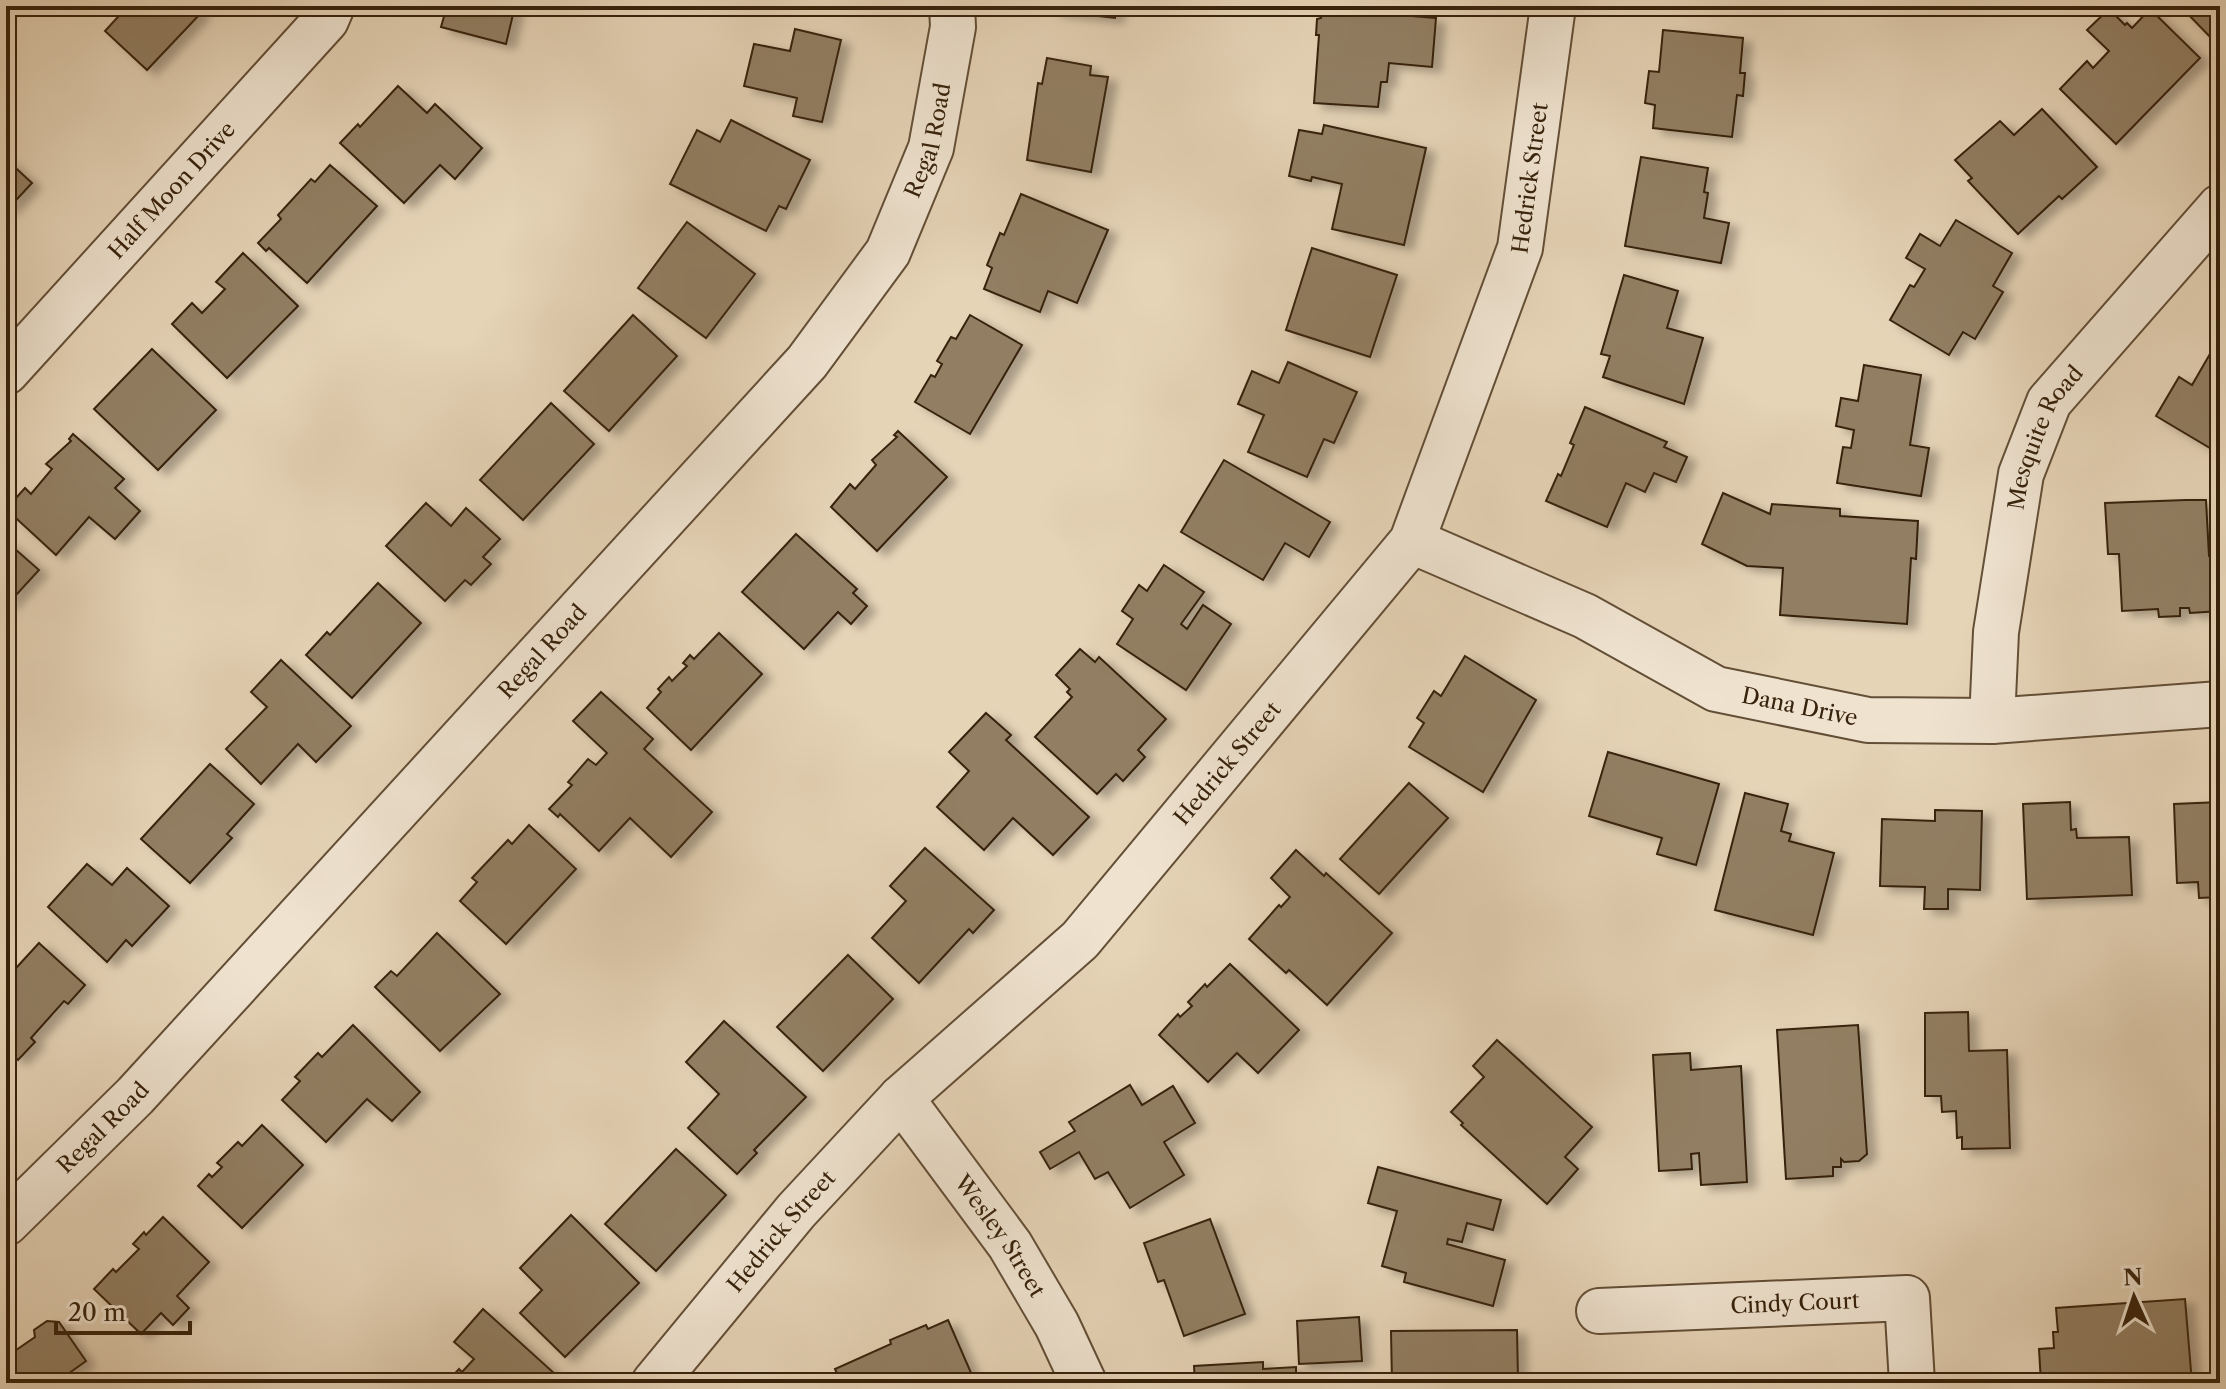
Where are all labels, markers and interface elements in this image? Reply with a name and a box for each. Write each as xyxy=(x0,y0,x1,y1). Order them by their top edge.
street label: Regal Road xyxy=(898,81,956,202)
street label: Hedrick Street xyxy=(1506,101,1553,255)
street label: Half Moon Drive xyxy=(102,116,241,264)
street label: Mesquite Road xyxy=(2002,360,2088,512)
street label: Regal Road xyxy=(492,599,592,704)
street label: Dana Drive xyxy=(1739,681,1860,731)
street label: Hedrick Street xyxy=(1168,696,1286,830)
street label: Regal Road xyxy=(51,1076,154,1179)
street label: Hedrick Street xyxy=(721,1164,841,1298)
street label: Wesley Street xyxy=(948,1169,1051,1302)
north arrow xyxy=(2094,1257,2174,1337)
text: N xyxy=(2123,1264,2143,1292)
scale bar xyxy=(56,1285,190,1335)
street label: Cindy Court xyxy=(1730,1287,1860,1319)
text: 20 m xyxy=(68,1298,126,1327)

